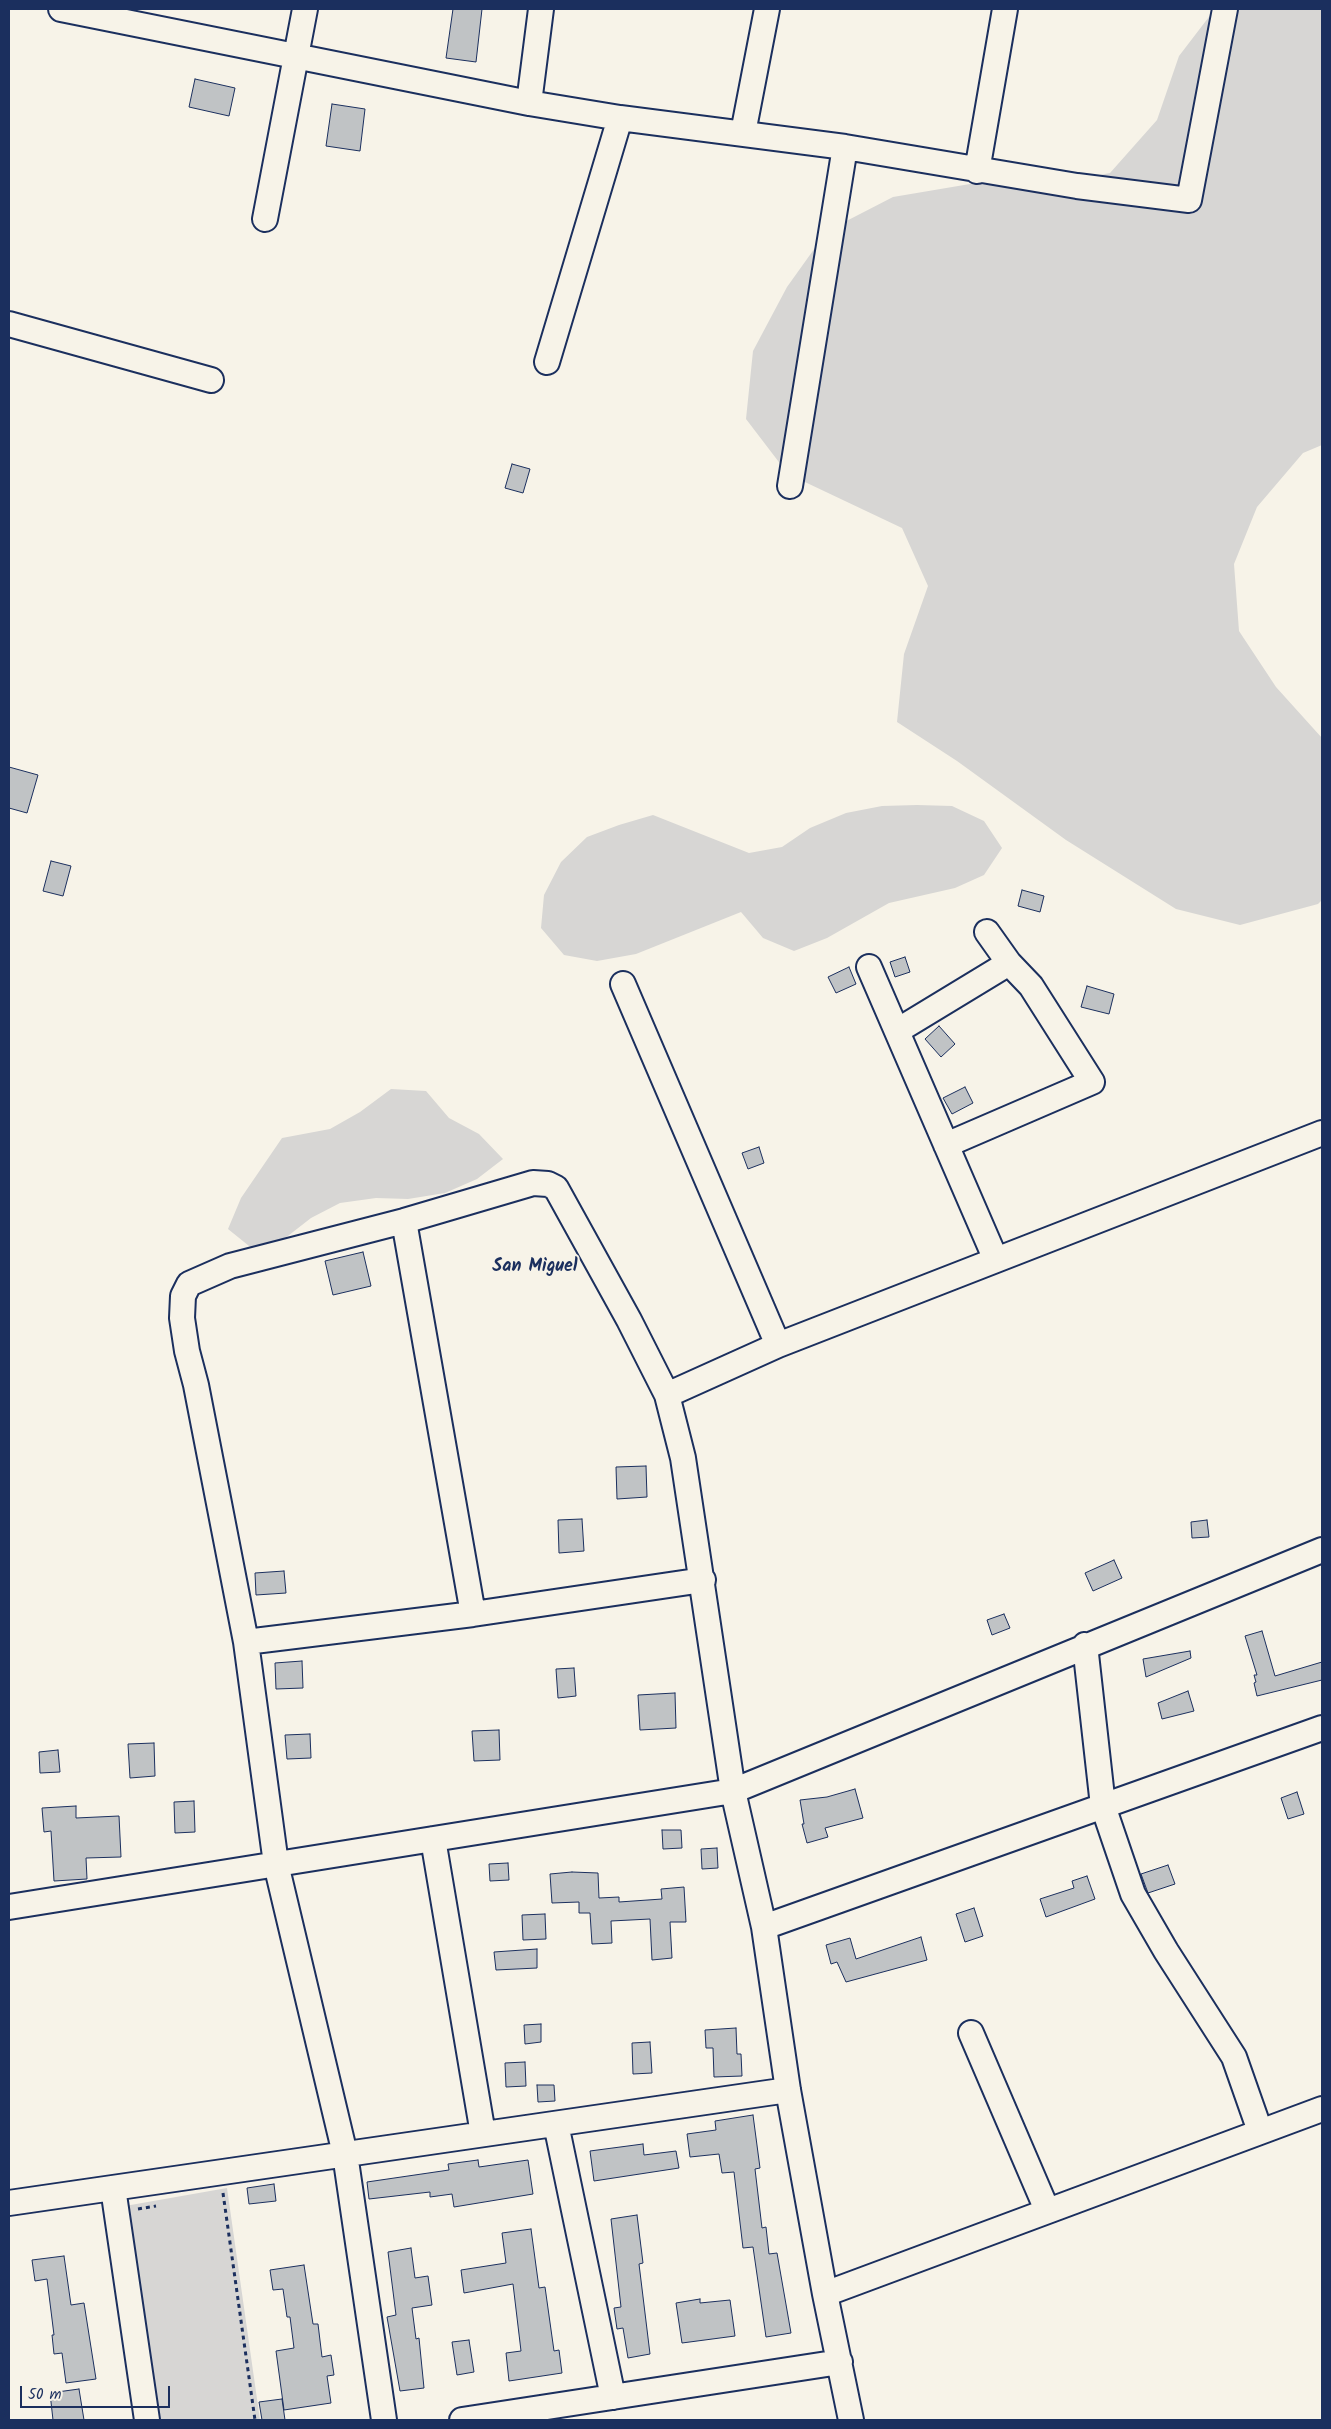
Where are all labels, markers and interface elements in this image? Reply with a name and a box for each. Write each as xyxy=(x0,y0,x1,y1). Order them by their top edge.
district label: San Miguel xyxy=(492,1257,578,1279)
scale bar xyxy=(22,2376,172,2408)
text: 50 m xyxy=(28,2383,62,2407)

